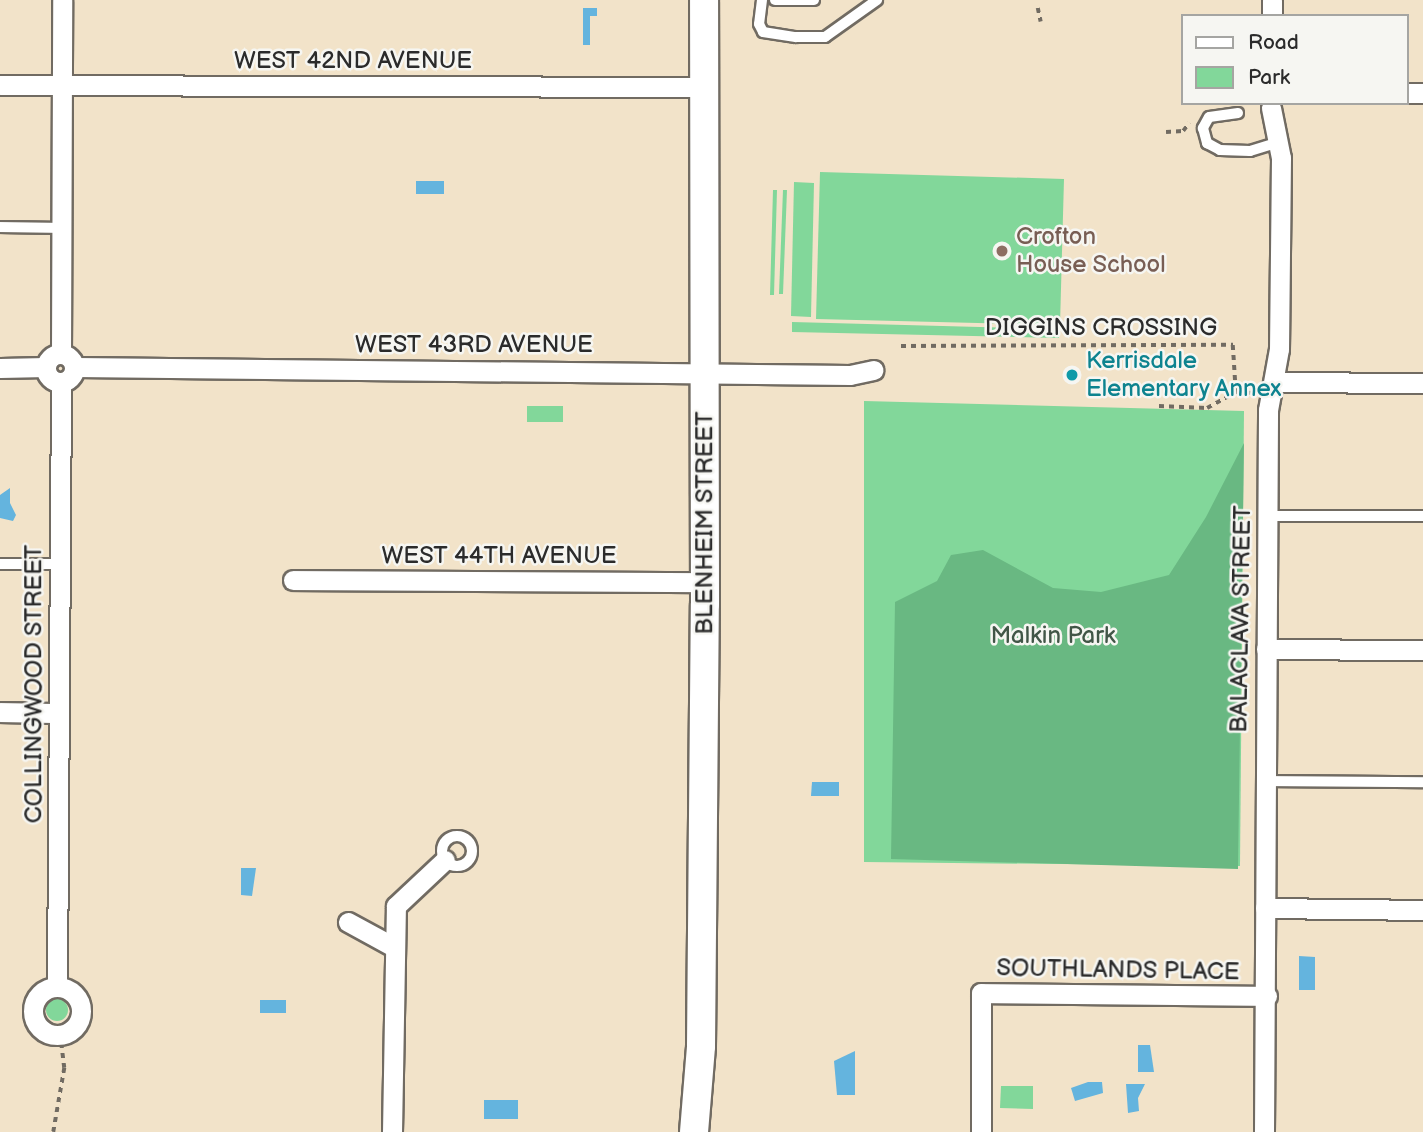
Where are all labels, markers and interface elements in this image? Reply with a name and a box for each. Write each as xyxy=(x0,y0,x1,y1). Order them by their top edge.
legend xyxy=(1182,14,1409,105)
text: Road xyxy=(1248,30,1299,55)
street label: WEST 42ND AVENUE xyxy=(234,47,472,75)
text: Park xyxy=(1248,65,1290,90)
place label: Crofton House School xyxy=(1016,223,1166,279)
marker: Crofton House School xyxy=(994,243,1010,259)
street label: DIGGINS CROSSING xyxy=(985,314,1217,342)
street label: WEST 43RD AVENUE xyxy=(355,331,593,359)
place label: Kerrisdale Elementary Annex xyxy=(1086,347,1283,403)
marker: Kerrisdale Elementary Annex xyxy=(1064,367,1080,383)
street label: BLENHEIM STREET xyxy=(691,411,719,635)
street label: BALACLAVA STREET xyxy=(1225,505,1257,733)
street label: WEST 44TH AVENUE xyxy=(381,542,617,570)
street label: COLLINGWOOD STREET xyxy=(20,544,48,824)
park label: Malkin Park xyxy=(990,622,1116,650)
street label: SOUTHLANDS PLACE xyxy=(996,953,1240,987)

